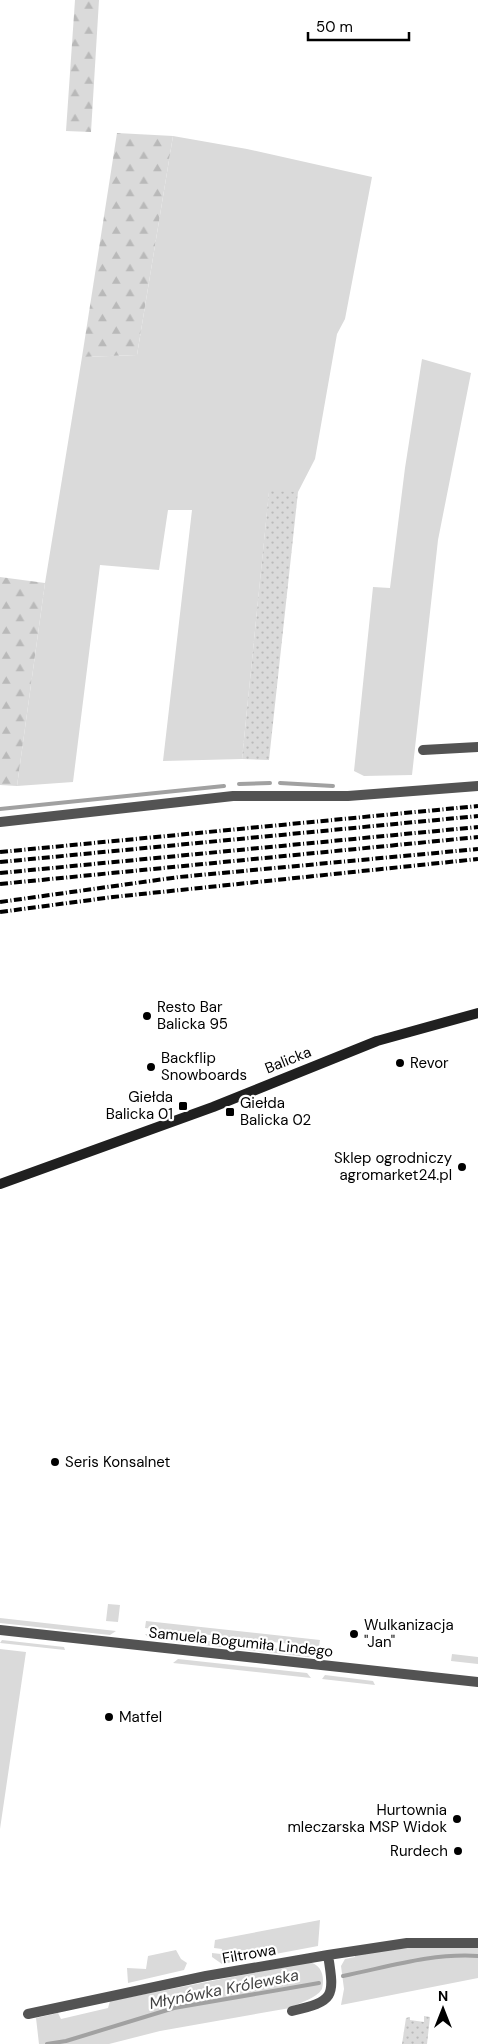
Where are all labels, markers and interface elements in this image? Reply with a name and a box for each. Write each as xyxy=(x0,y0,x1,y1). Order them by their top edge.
scale bar xyxy=(308,10,409,42)
text: 50 m xyxy=(316,17,353,37)
place label: Resto Bar Balicka 95 xyxy=(157,997,228,1034)
marker: Resto Bar Balicka 95 xyxy=(141,1010,153,1022)
street label: Balicka xyxy=(262,1042,314,1078)
place label: Backflip Snowboards xyxy=(161,1048,247,1085)
place label: Revor xyxy=(410,1053,449,1073)
marker: Revor xyxy=(394,1057,406,1069)
marker: Backflip Snowboards xyxy=(145,1061,157,1073)
place label: Giełda Balicka 01 xyxy=(106,1087,173,1124)
place label: Giełda Balicka 02 xyxy=(240,1093,311,1130)
marker: Giełda Balicka 01 xyxy=(177,1100,189,1112)
marker: Giełda Balicka 02 xyxy=(224,1106,236,1118)
place label: Sklep ogrodniczy agromarket24.pl xyxy=(334,1148,453,1185)
marker: Sklep ogrodniczy agromarket24.pl xyxy=(456,1161,468,1173)
place label: Seris Konsalnet xyxy=(65,1452,171,1472)
marker: Seris Konsalnet xyxy=(49,1456,61,1468)
place label: Wulkanizacja "Jan" xyxy=(364,1615,454,1652)
street label: Samuela Bogumiła Lindego xyxy=(148,1622,334,1662)
marker: Wulkanizacja "Jan" xyxy=(348,1628,360,1640)
place label: Matfel xyxy=(119,1707,162,1727)
marker: Matfel xyxy=(103,1711,115,1723)
place label: Hurtownia mleczarska MSP Widok xyxy=(287,1800,447,1837)
marker: Hurtownia mleczarska MSP Widok xyxy=(451,1813,463,1825)
place label: Rurdech xyxy=(390,1841,448,1861)
marker: Rurdech xyxy=(452,1845,464,1857)
street label: Filtrowa xyxy=(221,1939,277,1969)
water label: Młynówka Królewska xyxy=(147,1964,301,2014)
north arrow xyxy=(418,1984,468,2034)
text: N xyxy=(438,1987,448,2005)

